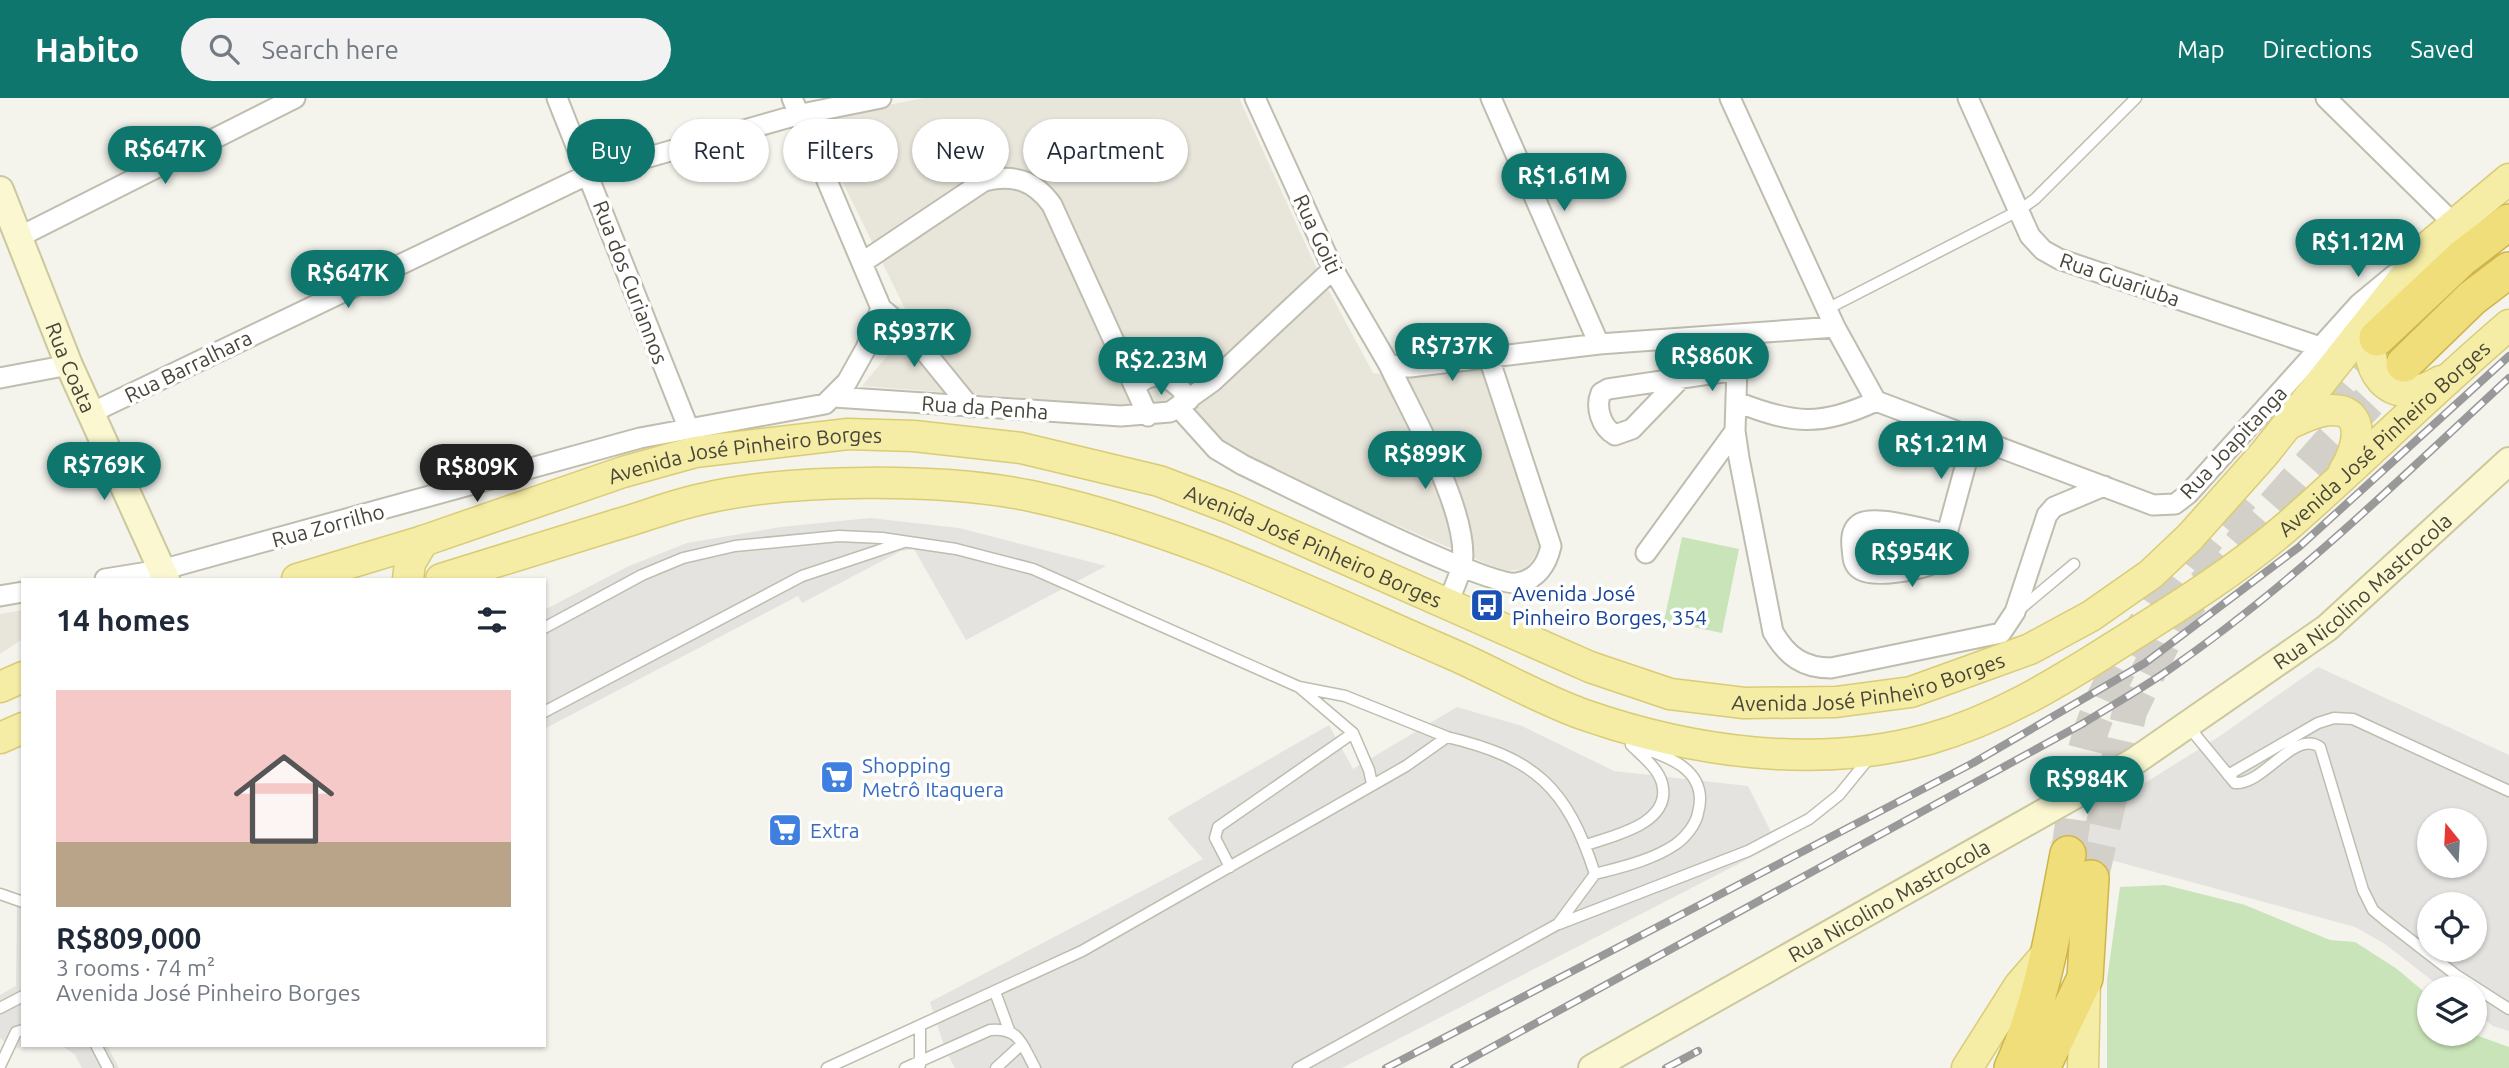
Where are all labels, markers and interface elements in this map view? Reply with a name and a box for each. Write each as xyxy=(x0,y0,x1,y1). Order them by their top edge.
search box xyxy=(181,18,671,81)
icon: search xyxy=(205,30,243,68)
text: Habito xyxy=(35,31,139,68)
text: Search here xyxy=(261,35,399,64)
text: Map xyxy=(2177,36,2224,63)
text: Directions xyxy=(2262,36,2372,63)
text: Saved xyxy=(2410,36,2474,63)
chip: Buy xyxy=(567,119,655,182)
chip: Rent xyxy=(669,119,769,182)
chip: Filters xyxy=(783,119,898,182)
chip: New xyxy=(912,119,1009,182)
chip: Apartment xyxy=(1023,119,1188,182)
pin: R$647K xyxy=(108,126,222,186)
text: R$647K xyxy=(124,136,206,161)
pin: R$1.61M xyxy=(1499,153,1629,213)
text: R$1.61M xyxy=(1517,163,1611,188)
street label: Rua Goiti xyxy=(1289,190,1347,278)
street label: Rua dos Curiannos xyxy=(589,197,673,367)
pin: R$1.12M xyxy=(2293,220,2423,279)
text: R$1.12M xyxy=(2311,229,2405,254)
street label: Rua Guariuba xyxy=(2057,247,2183,311)
pin: R$647K xyxy=(291,250,405,310)
text: R$647K xyxy=(307,260,389,285)
pin: R$937K xyxy=(857,310,971,369)
street label: Rua Coata xyxy=(41,319,101,416)
text: R$937K xyxy=(873,319,955,344)
pin: R$737K xyxy=(1395,324,1509,383)
street label: Rua Barralhara xyxy=(120,325,256,407)
text: R$737K xyxy=(1411,333,1493,358)
pin: R$860K xyxy=(1655,334,1769,393)
street label: Avenida José Pinheiro Borges xyxy=(2273,336,2494,541)
pin: R$2.23M xyxy=(1096,338,1226,397)
text: R$860K xyxy=(1671,343,1753,368)
text: R$2.23M xyxy=(1114,347,1208,372)
street label: Rua Joapitanga xyxy=(2175,381,2291,503)
street label: Rua da Penha xyxy=(921,391,1049,423)
street label: Avenida José Pinheiro Borges xyxy=(605,422,883,488)
pin: R$1.21M xyxy=(1876,422,2006,481)
text: R$1.21M xyxy=(1894,431,1988,456)
pin: R$899K xyxy=(1368,432,1482,491)
text: R$899K xyxy=(1384,441,1466,466)
pin: R$769K xyxy=(47,442,161,502)
pin: R$809K xyxy=(420,444,534,504)
text: R$769K xyxy=(63,452,145,477)
text: R$809K xyxy=(436,454,518,479)
street label: Avenida José Pinheiro Borges xyxy=(1181,480,1446,612)
street label: Rua Zorrilho xyxy=(269,498,387,552)
street label: Rua Nicolino Mastrocola xyxy=(2268,508,2456,674)
pin: R$954K xyxy=(1855,530,1969,589)
text: R$954K xyxy=(1871,539,1953,564)
place label: Avenida José Pinheiro Borges, 354 xyxy=(1512,581,1707,629)
bus stop icon: Avenida José Pinheiro Borges, 354 xyxy=(1468,586,1506,624)
icon: filters xyxy=(473,601,511,639)
text: 14 homes xyxy=(56,603,190,637)
street label: Avenida José Pinheiro Borges xyxy=(1730,647,2008,715)
icon: home xyxy=(221,736,347,862)
place label: Shopping Metrô Itaquera xyxy=(862,753,1004,801)
pin: R$984K xyxy=(2030,756,2144,816)
supermarket icon: Shopping Metrô Itaquera xyxy=(818,758,856,796)
text: R$984K xyxy=(2046,766,2128,791)
north arrow xyxy=(2417,808,2487,878)
map controls xyxy=(2417,808,2487,1046)
supermarket icon: Extra xyxy=(766,811,804,849)
place label: Extra xyxy=(810,818,860,842)
street label: Rua Nicolino Mastrocola xyxy=(1784,834,1994,967)
button: locate xyxy=(2417,892,2487,962)
text: R$809,000 xyxy=(56,921,202,955)
text: 3 rooms · 74 m² xyxy=(56,955,215,980)
button: layers xyxy=(2417,976,2487,1046)
text: Avenida José Pinheiro Borges xyxy=(56,980,360,1005)

